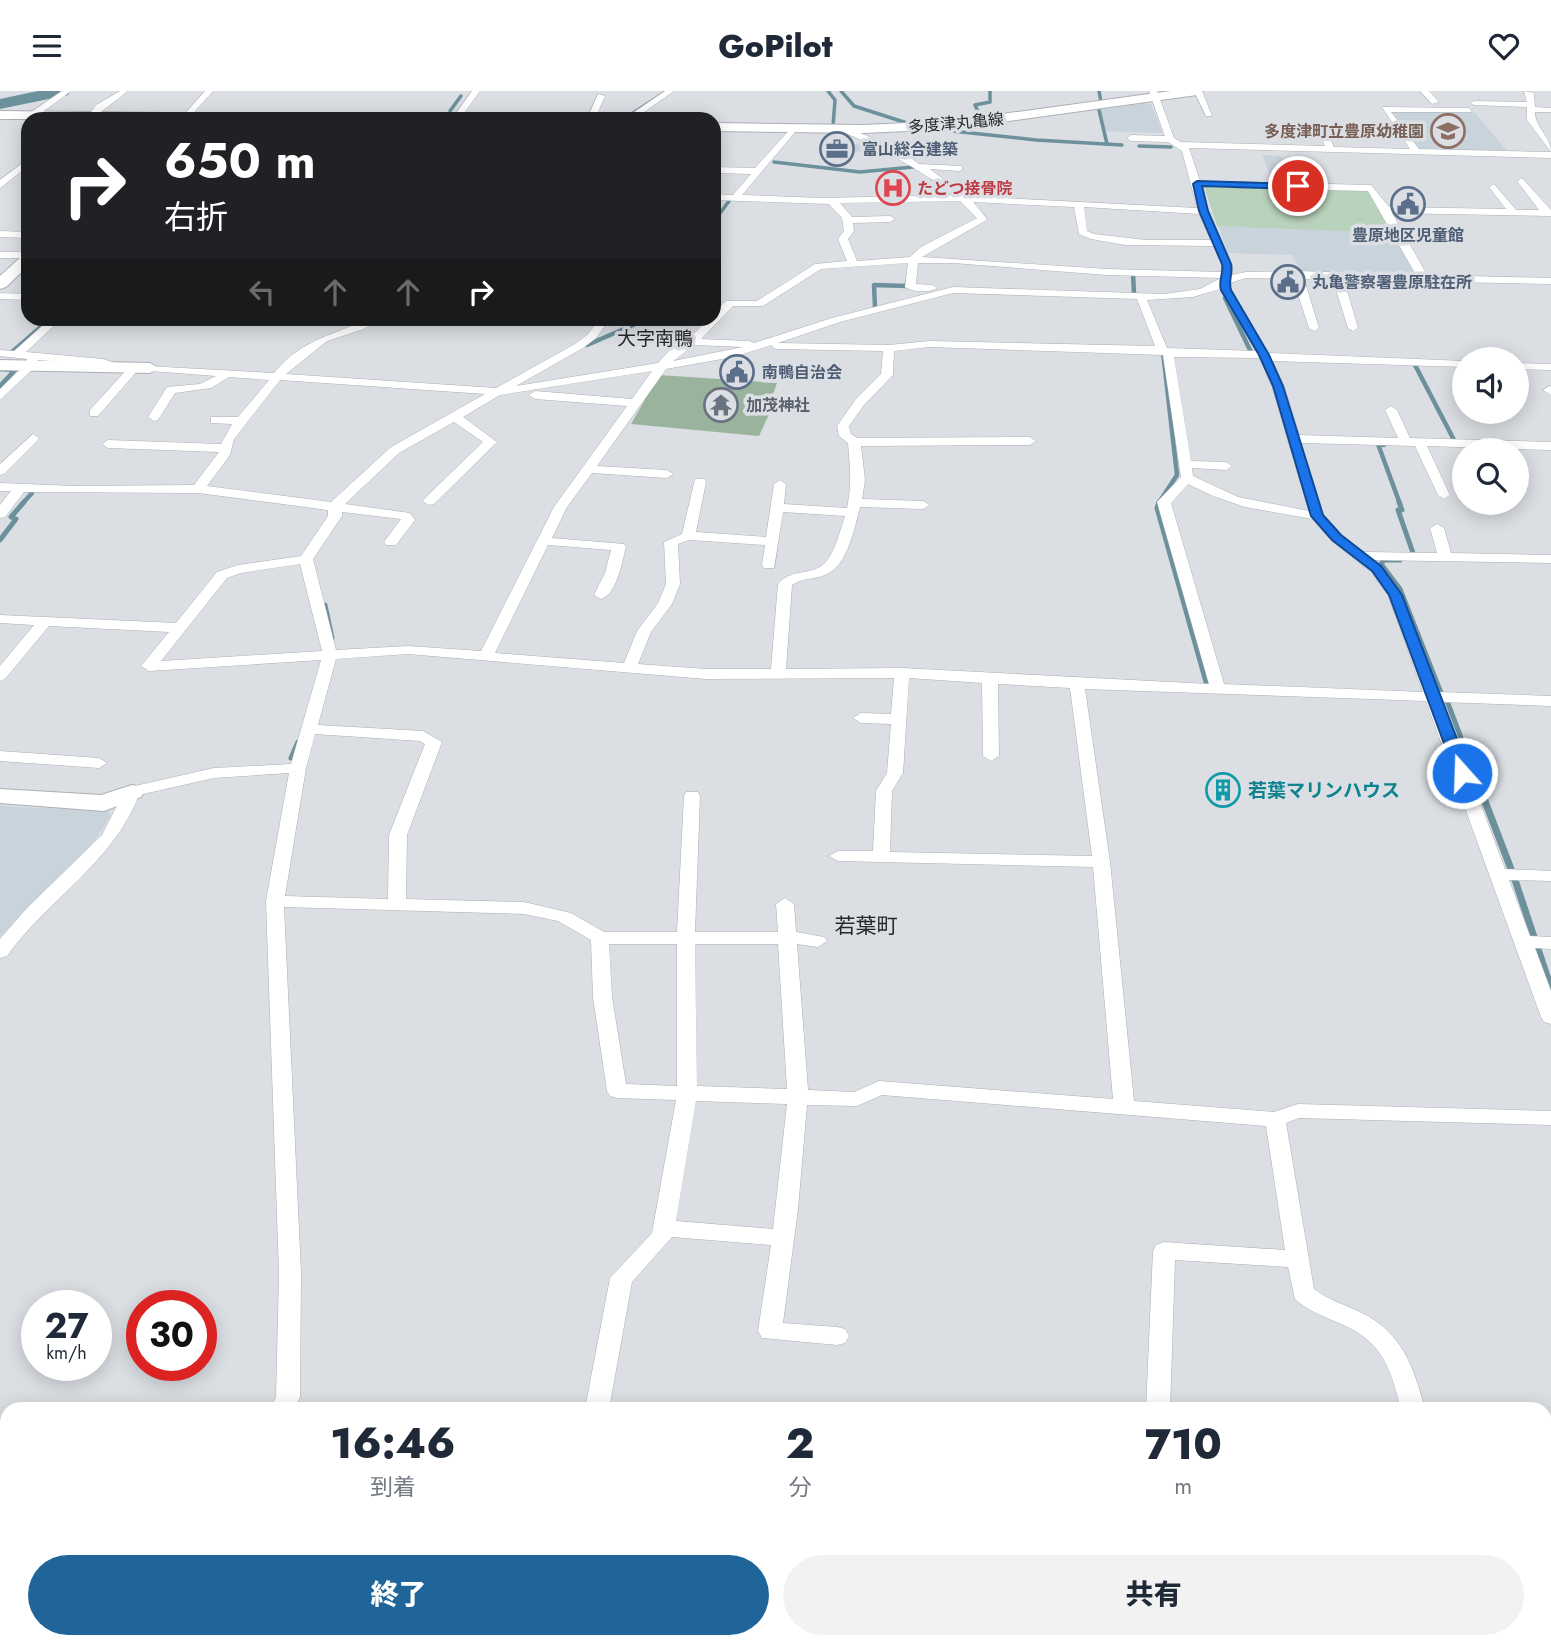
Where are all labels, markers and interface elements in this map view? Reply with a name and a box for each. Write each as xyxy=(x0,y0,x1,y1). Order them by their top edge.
text: GoPilot xyxy=(718,23,833,69)
icon: menu xyxy=(28,27,66,65)
icon: heart xyxy=(1485,27,1523,65)
street label: 多度津丸亀線 xyxy=(907,107,1005,139)
school or university icon: 多度津町立豊原幼稚園 xyxy=(1429,112,1467,150)
place label: 多度津町立豊原幼稚園 xyxy=(1264,120,1424,143)
text: 650 m xyxy=(164,126,316,196)
office icon: 富山総合建築 xyxy=(818,130,856,168)
place label: 富山総合建築 xyxy=(862,138,958,161)
icon: right xyxy=(49,140,140,231)
pin xyxy=(1268,156,1328,216)
icon: arrive xyxy=(1279,167,1317,205)
hospital icon: たどつ接骨院 xyxy=(874,169,912,207)
place label: たどつ接骨院 xyxy=(917,177,1013,200)
public building icon: 豊原地区児童館 xyxy=(1389,185,1427,223)
text: 右折 xyxy=(164,194,228,240)
place label: 豊原地区児童館 xyxy=(1352,224,1464,247)
public building icon: 丸亀警察署豊原駐在所 xyxy=(1269,263,1307,301)
place label: 丸亀警察署豊原駐在所 xyxy=(1312,271,1472,294)
icon: left xyxy=(243,273,281,311)
icon: ahead xyxy=(316,273,354,311)
icon: ahead xyxy=(389,273,427,311)
icon: right xyxy=(462,273,500,311)
district label: 大字南鴨 xyxy=(617,325,693,352)
map controls xyxy=(1452,347,1529,515)
button: sound xyxy=(1452,347,1529,424)
public building icon: 南鴨自治会 xyxy=(718,353,756,391)
place label: 南鴨自治会 xyxy=(762,361,842,384)
temple icon: 加茂神社 xyxy=(702,386,740,424)
place label: 加茂神社 xyxy=(746,394,810,417)
button: search xyxy=(1452,438,1529,515)
position arrow xyxy=(1425,736,1499,810)
building icon: 若葉マリンハウス xyxy=(1204,771,1242,809)
place label: 若葉マリンハウス xyxy=(1248,777,1400,804)
district label: 若葉町 xyxy=(835,911,898,941)
speed limit sign: 30 xyxy=(126,1290,217,1381)
text: 27 xyxy=(44,1301,89,1351)
text: km/h xyxy=(46,1340,87,1366)
text: 16:46 xyxy=(330,1413,456,1474)
text: 2 xyxy=(786,1413,814,1474)
text: 710 xyxy=(1145,1414,1222,1475)
text: m xyxy=(1174,1469,1192,1503)
text: 到着 xyxy=(370,1470,416,1504)
text: 分 xyxy=(789,1470,812,1504)
button: 終了 xyxy=(28,1555,769,1635)
button: 共有 xyxy=(783,1555,1524,1635)

